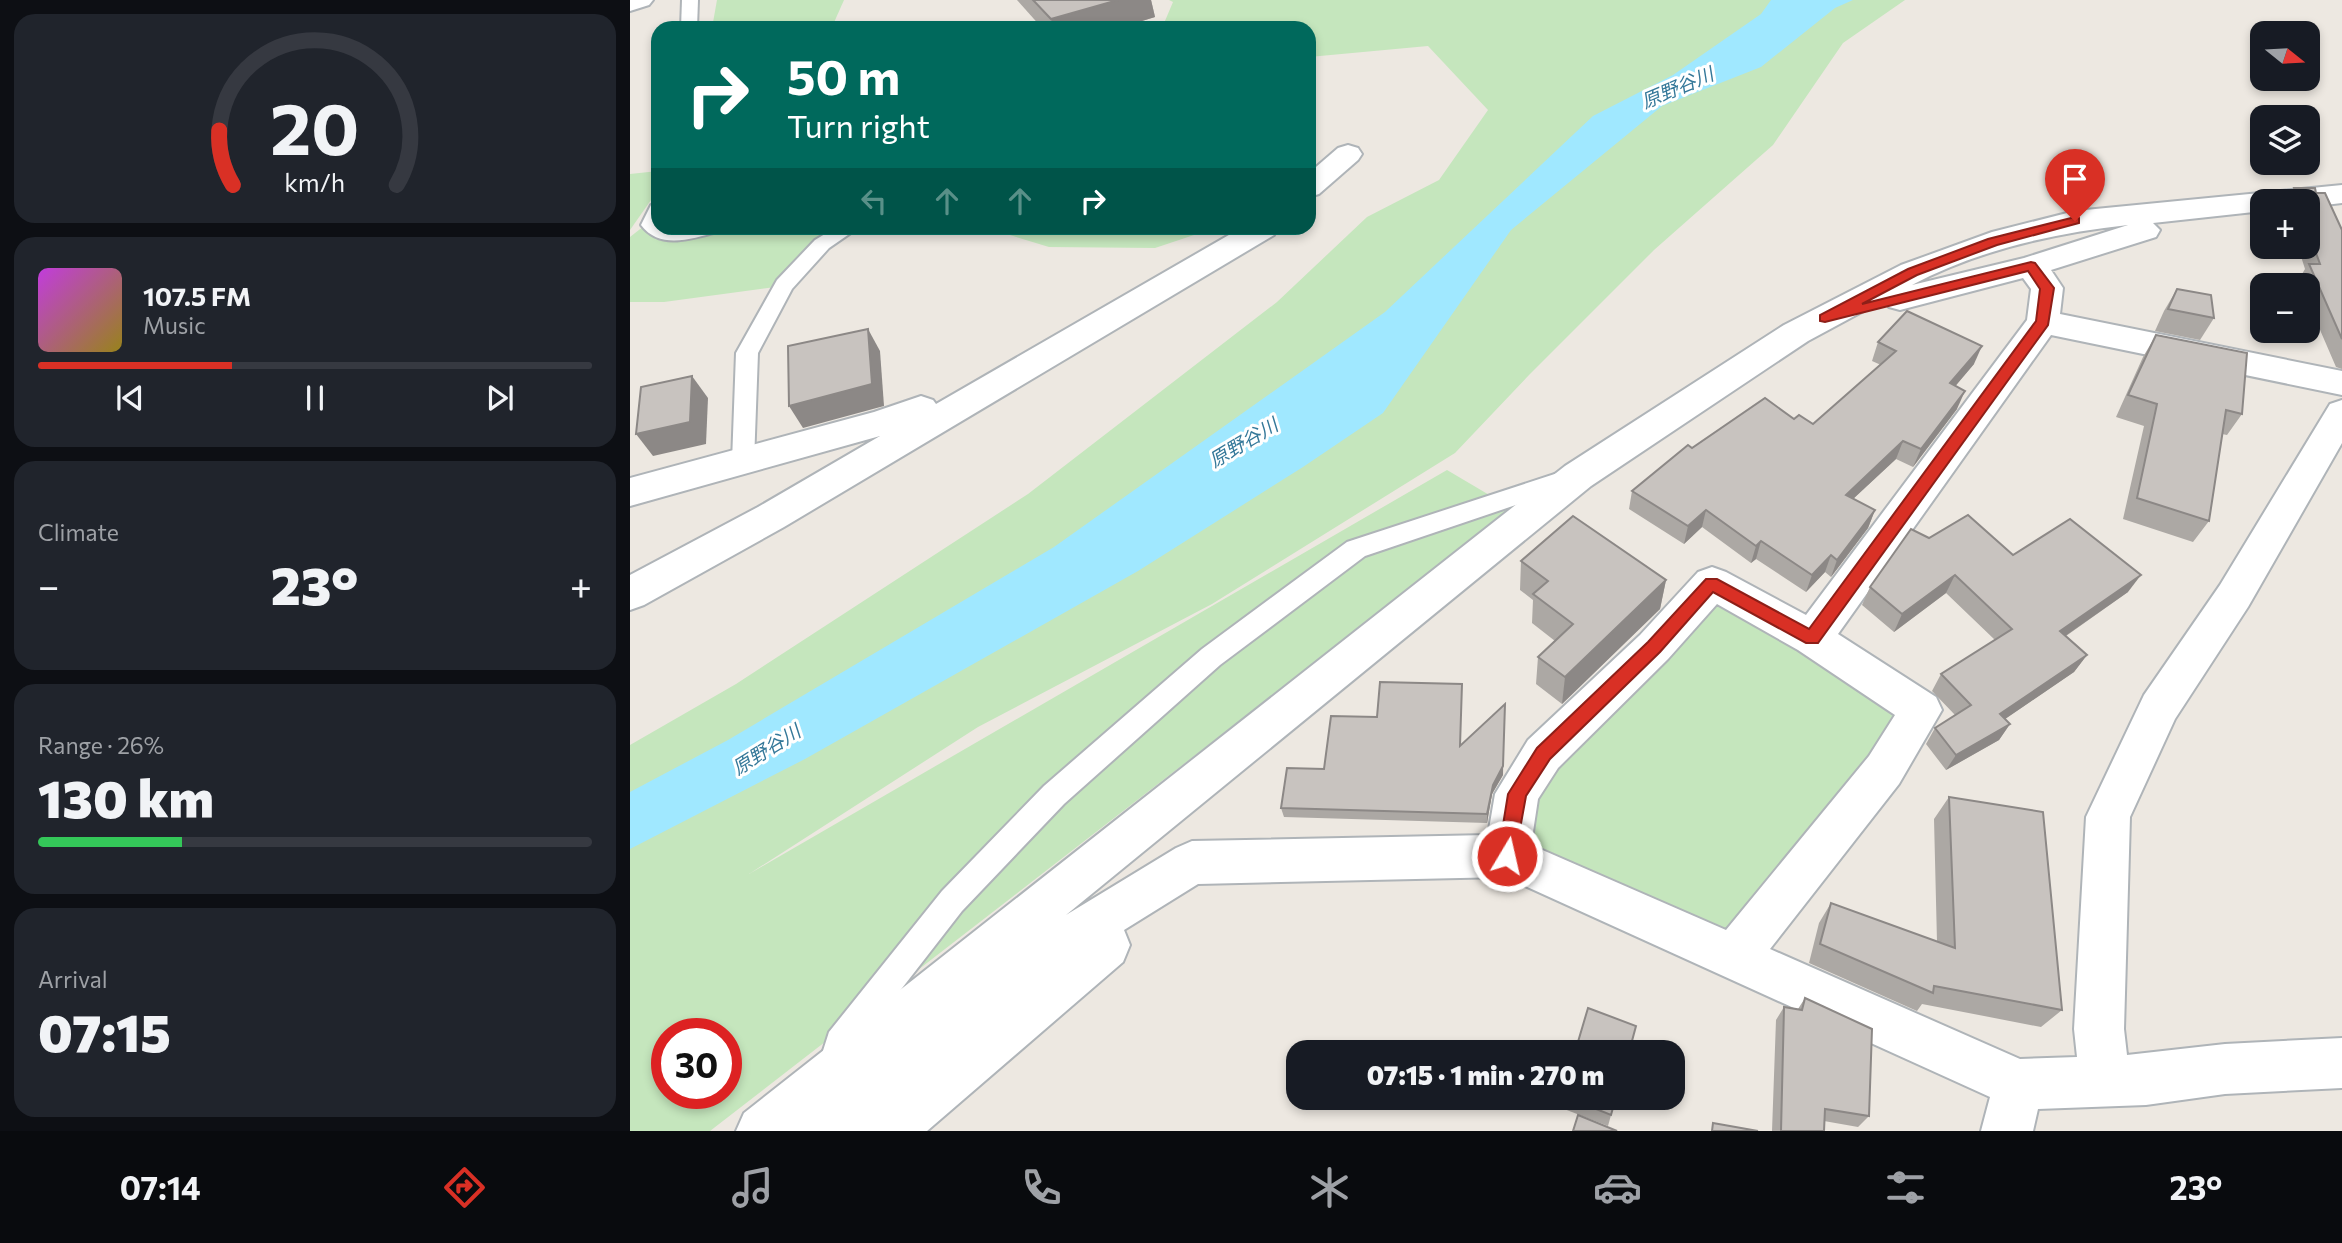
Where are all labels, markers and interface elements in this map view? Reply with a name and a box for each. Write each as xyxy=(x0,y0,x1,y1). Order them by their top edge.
north arrow xyxy=(2250,21,2320,91)
map controls xyxy=(2250,21,2320,343)
text: 50 m xyxy=(787,45,900,105)
icon: right xyxy=(672,49,763,140)
water label: 原野谷川 xyxy=(1638,61,1718,112)
text: 20 xyxy=(270,81,360,170)
text: Turn right xyxy=(787,105,930,145)
button: layers xyxy=(2250,105,2320,175)
pin xyxy=(2045,149,2105,221)
icon: arrive xyxy=(2056,160,2094,198)
text: km/h xyxy=(285,167,345,197)
icon: left xyxy=(855,182,893,220)
icon: ahead xyxy=(928,182,966,220)
icon: ahead xyxy=(1001,182,1039,220)
icon: right xyxy=(1074,182,1112,220)
button: + xyxy=(2250,189,2320,259)
button: − xyxy=(2250,273,2320,343)
text: 107.5 FM xyxy=(143,280,251,311)
text: Music xyxy=(143,311,206,339)
icon: previous xyxy=(111,379,149,417)
icon: pause xyxy=(296,379,334,417)
icon: next xyxy=(481,379,519,417)
water label: 原野谷川 xyxy=(1204,412,1283,471)
text: Climate xyxy=(38,518,119,546)
text: 23° xyxy=(271,552,358,616)
text: − xyxy=(38,561,60,608)
text: + xyxy=(570,561,592,608)
water label: 原野谷川 xyxy=(728,718,806,779)
text: Range · 26% xyxy=(38,731,164,759)
text: 130 km xyxy=(38,765,214,829)
position arrow xyxy=(1470,819,1544,893)
text: Arrival xyxy=(38,965,108,993)
text: 07:15 xyxy=(38,999,171,1063)
speed limit sign: 30 xyxy=(651,1018,742,1109)
text: 07:15 · 1 min · 270 m xyxy=(1367,1059,1604,1090)
icon: directions xyxy=(440,1163,489,1212)
icon: music xyxy=(728,1163,777,1212)
icon: phone xyxy=(1017,1163,1066,1212)
icon: climate xyxy=(1305,1163,1354,1212)
icon: car xyxy=(1593,1163,1642,1212)
icon: filters xyxy=(1881,1163,1930,1212)
text: 07:14 xyxy=(120,1167,201,1207)
text: 23° xyxy=(2170,1167,2222,1207)

